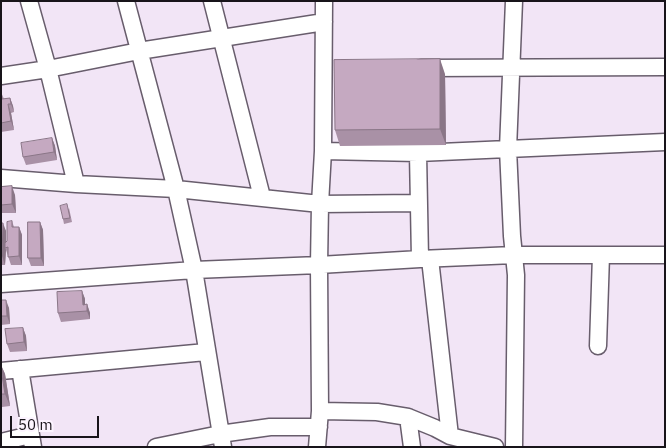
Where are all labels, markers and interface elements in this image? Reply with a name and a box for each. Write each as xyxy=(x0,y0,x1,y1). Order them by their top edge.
scale bar xyxy=(12,406,101,438)
text: 50 m xyxy=(18,415,53,434)

